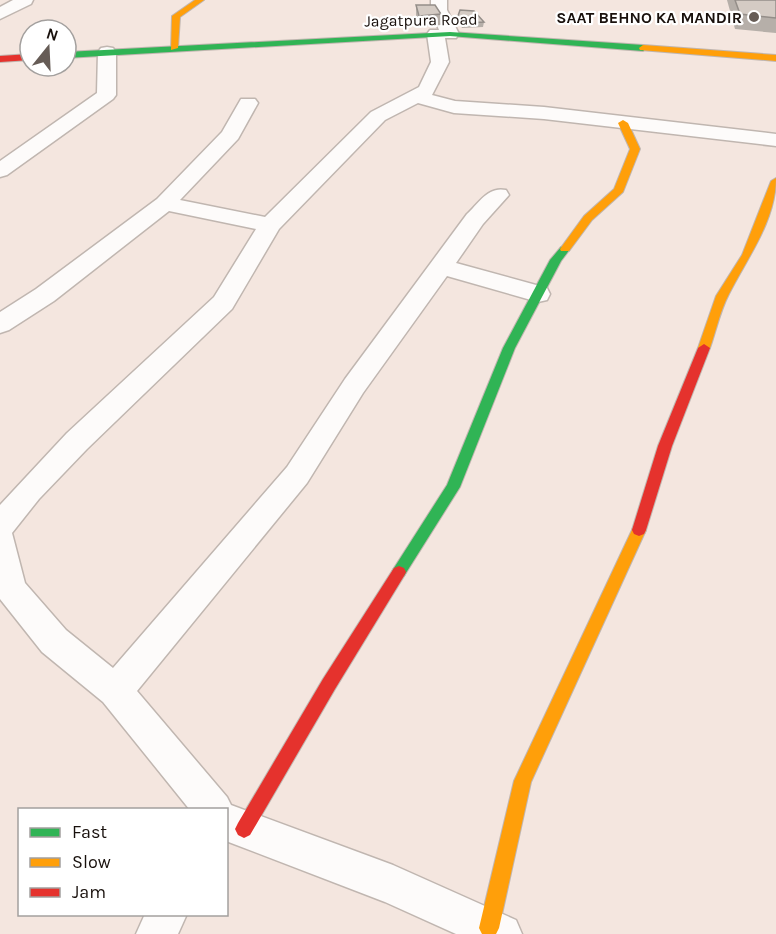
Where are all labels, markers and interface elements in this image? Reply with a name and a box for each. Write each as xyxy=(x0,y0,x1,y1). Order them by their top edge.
place label: SAAT BEHNO KA MANDIR xyxy=(556,8,742,27)
street label: Jagatpura Road xyxy=(364,10,478,30)
marker: SAAT BEHNO KA MANDIR xyxy=(747,10,761,24)
north arrow xyxy=(18,18,78,78)
text: N xyxy=(44,23,61,45)
legend xyxy=(18,808,228,916)
text: Fast xyxy=(72,821,107,843)
text: Slow xyxy=(72,851,111,873)
text: Jam xyxy=(72,881,106,903)

